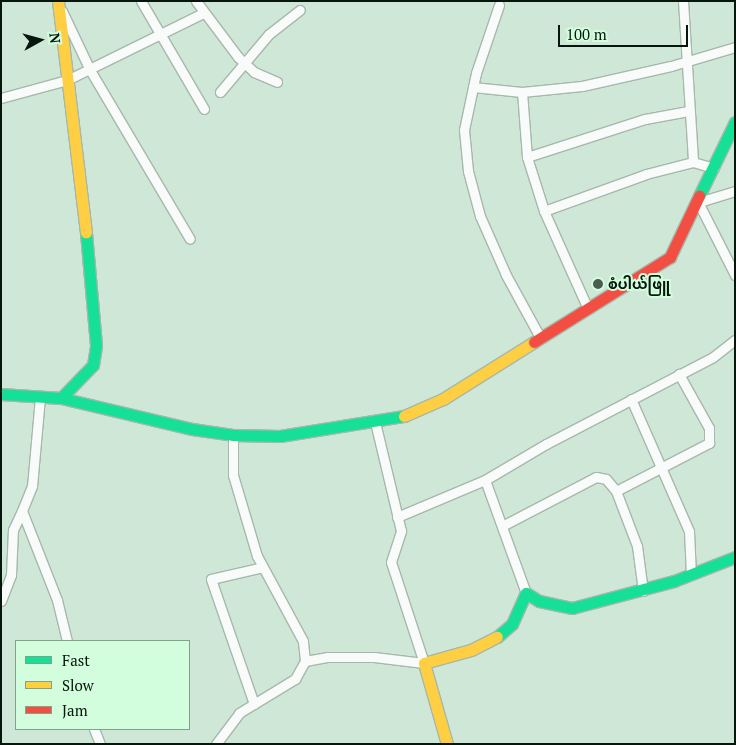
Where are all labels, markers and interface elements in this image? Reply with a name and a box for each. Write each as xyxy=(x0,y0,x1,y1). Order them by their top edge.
north arrow xyxy=(15,15,65,65)
scale bar xyxy=(561,15,691,47)
text: 100 m xyxy=(566,24,607,44)
text: N xyxy=(45,32,65,45)
place label: စံပါယ်ဖြူ xyxy=(608,276,670,292)
marker: စံပါယ်ဖြူ xyxy=(592,278,604,290)
legend xyxy=(15,640,190,730)
text: Fast xyxy=(62,650,90,670)
text: Slow xyxy=(62,675,94,695)
text: Jam xyxy=(62,700,88,720)

